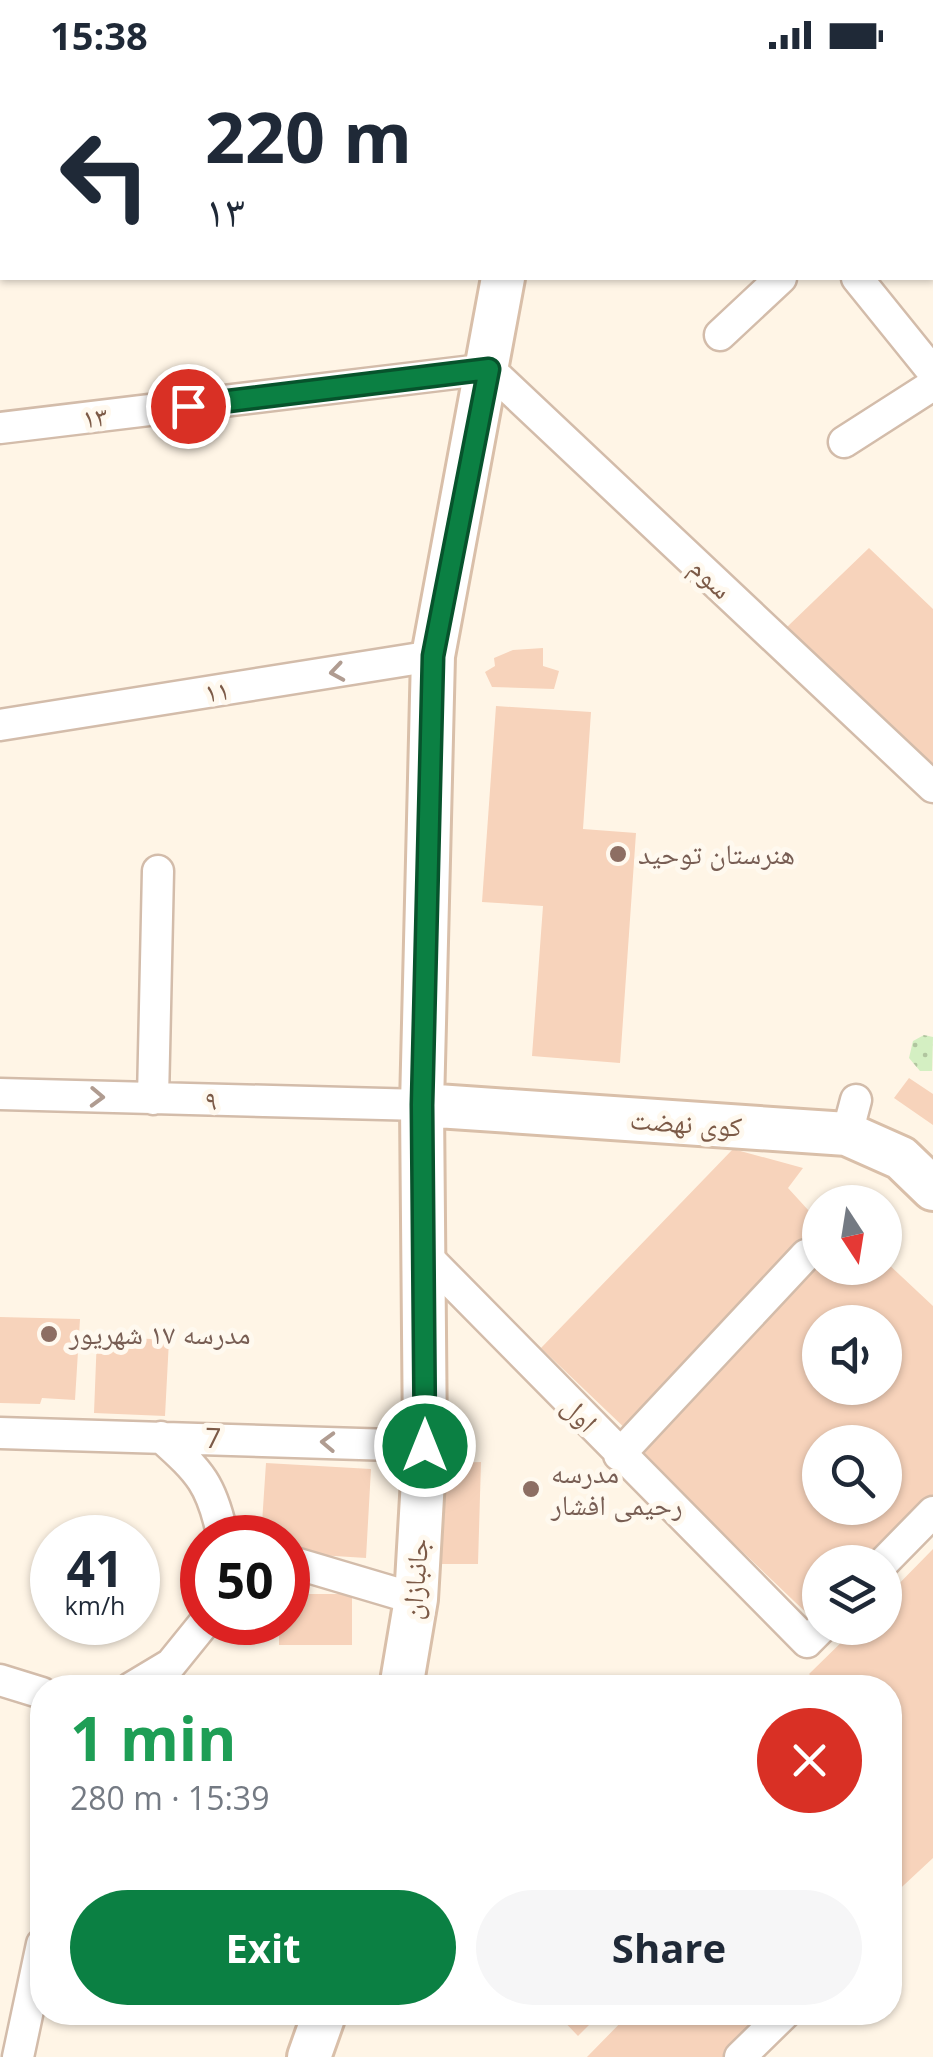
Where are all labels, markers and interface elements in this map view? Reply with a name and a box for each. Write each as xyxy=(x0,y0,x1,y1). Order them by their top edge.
text: 15:38 xyxy=(50,9,148,61)
text: 220 m xyxy=(205,88,412,184)
icon: left xyxy=(40,110,170,240)
text: ۱۳ xyxy=(205,179,245,240)
pin xyxy=(146,364,231,449)
icon: arrive xyxy=(161,379,216,434)
street label: ۱۳ xyxy=(80,396,110,436)
street label: سوم xyxy=(682,548,741,607)
one-way arrow xyxy=(328,660,345,681)
street label: ۱۱ xyxy=(201,669,232,711)
place label: هنرستان توحید xyxy=(638,834,795,872)
marker: هنرستان توحید xyxy=(607,843,629,865)
street label: ۹ xyxy=(204,1080,218,1118)
one-way arrow xyxy=(90,1087,106,1108)
street label: کوی نهضت xyxy=(629,1099,744,1145)
north arrow xyxy=(802,1185,902,1285)
map controls xyxy=(802,1185,902,1645)
button: sound xyxy=(802,1305,902,1405)
place label: مدرسه ۱۷ شهریور xyxy=(68,1314,251,1352)
marker: مدرسه ۱۷ شهریور xyxy=(38,1323,60,1345)
street label: اول xyxy=(554,1387,607,1440)
position arrow xyxy=(373,1394,477,1498)
street label: 7 xyxy=(204,1418,222,1456)
button: search xyxy=(802,1425,902,1525)
one-way arrow xyxy=(319,1432,335,1453)
place label: مدرسه رحیمی افشار xyxy=(550,1453,683,1523)
marker: مدرسه رحیمی افشار xyxy=(520,1478,542,1500)
speed limit sign: 50 xyxy=(180,1515,310,1645)
text: 41 xyxy=(66,1534,124,1602)
street label: جانبازان xyxy=(392,1537,436,1621)
button: layers xyxy=(802,1545,902,1645)
text: km/h xyxy=(65,1588,125,1622)
text: 1 min xyxy=(70,1697,237,1779)
button: close xyxy=(757,1708,862,1813)
text: 280 m · 15:39 xyxy=(70,1776,269,1819)
button: Exit xyxy=(70,1890,456,2005)
button: Share xyxy=(476,1890,862,2005)

